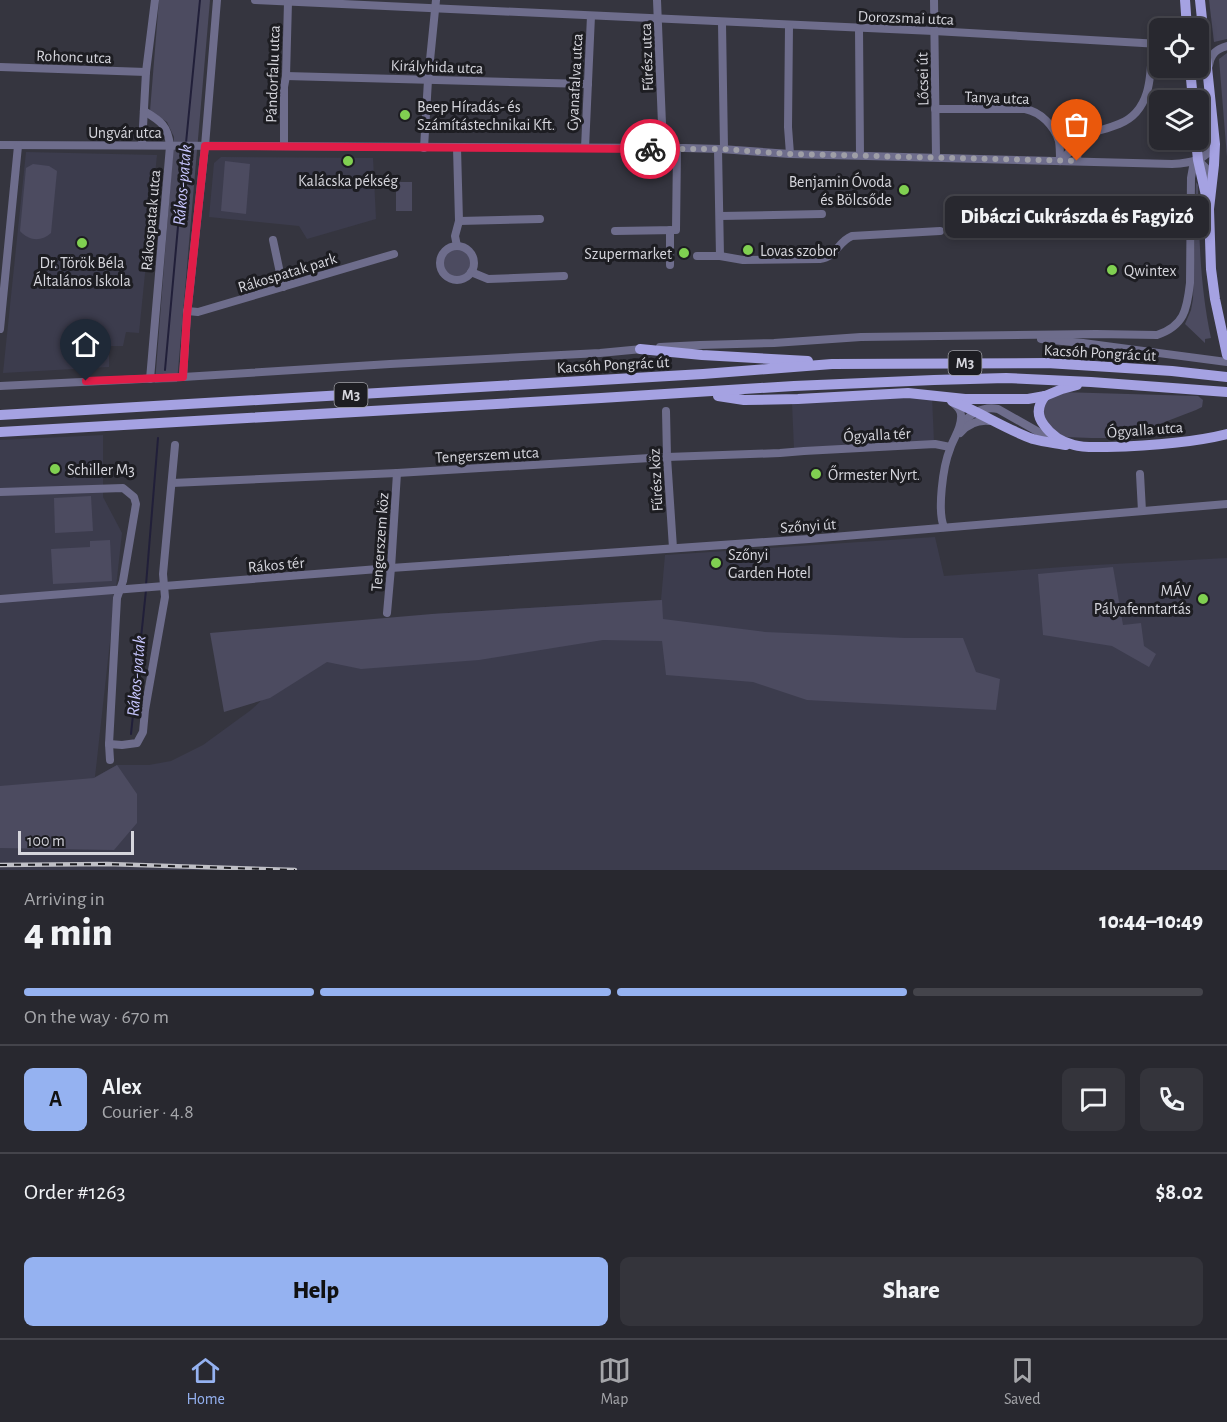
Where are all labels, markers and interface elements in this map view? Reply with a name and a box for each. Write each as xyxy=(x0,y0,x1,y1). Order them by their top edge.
street label: Dorozsmai utca xyxy=(857,8,954,28)
map controls xyxy=(1149,18,1209,150)
button: locate xyxy=(1149,18,1209,78)
street label: Fűrész utca xyxy=(638,23,656,91)
street label: Pándorfalu utca xyxy=(263,25,283,123)
street label: Gyanafalva utca xyxy=(564,33,587,131)
street label: Rohonc utca xyxy=(36,48,112,66)
street label: Lőcsei út xyxy=(915,52,931,106)
street label: Királyhida utca xyxy=(390,57,484,78)
street label: Tanya utca xyxy=(964,89,1030,108)
button: layers xyxy=(1149,90,1209,150)
place label: Beep Híradás- és Számítástechnikai Kft. xyxy=(417,99,555,133)
pin xyxy=(1051,99,1102,161)
marker: Beep Híradás- és Számítástechnikai Kft. xyxy=(398,108,412,122)
icon: bag xyxy=(1060,108,1093,141)
courier xyxy=(620,119,680,179)
street label: Ungvár utca xyxy=(88,125,162,141)
icon: bike xyxy=(634,133,667,166)
water label: Rákos-patak xyxy=(170,144,196,226)
marker: Kalácska pékség xyxy=(341,154,355,168)
street label: Rákospatak utca xyxy=(139,169,163,271)
place label: Benjamin Óvoda és Bölcsőde xyxy=(789,172,892,208)
place label: Kalácska pékség xyxy=(298,173,398,189)
marker: Benjamin Óvoda és Bölcsőde xyxy=(897,183,911,197)
callout: Dibáczi Cukrászda és Fagyizó xyxy=(945,197,1209,239)
text: Dibáczi Cukrászda és Fagyizó xyxy=(960,207,1194,227)
marker: Dr. Török Béla Általános Iskola xyxy=(75,236,89,250)
marker: Lovas szobor xyxy=(741,243,755,257)
place label: Lovas szobor xyxy=(760,243,839,259)
place label: Szupermarket xyxy=(584,246,672,262)
marker: Szupermarket xyxy=(677,246,691,260)
street label: Rákospatak park xyxy=(236,250,339,296)
place label: Dr. Török Béla Általános Iskola xyxy=(33,255,131,289)
marker: Qwintex xyxy=(1105,263,1119,277)
place label: Qwintex xyxy=(1124,263,1176,280)
pin xyxy=(60,319,111,381)
icon: home xyxy=(69,328,102,361)
street label: Kacsóh Pongrác út xyxy=(1043,342,1157,364)
road number: M3 xyxy=(948,351,982,375)
street label: Kacsóh Pongrác út xyxy=(556,354,670,376)
road number: M3 xyxy=(334,383,368,407)
street label: Ógyalla utca xyxy=(1106,417,1184,442)
street label: Ógyalla tér xyxy=(843,423,912,446)
street label: Tengerszem utca xyxy=(435,444,540,466)
street label: Fűrész köz xyxy=(646,448,666,512)
marker: Schiller M3 xyxy=(48,462,62,476)
place label: Schiller M3 xyxy=(67,462,135,478)
place label: Őrmester Nyrt. xyxy=(828,465,920,484)
marker: Őrmester Nyrt. xyxy=(809,467,823,481)
street label: Tengerszem köz xyxy=(369,492,391,592)
street label: Szőnyi út xyxy=(779,516,837,537)
place label: Szőnyi Garden Hotel xyxy=(728,547,811,581)
street label: Rákos tér xyxy=(247,554,306,575)
marker: Szőnyi Garden Hotel xyxy=(709,556,723,570)
place label: MÁV Pályafenntartás xyxy=(1094,581,1191,618)
marker: MÁV Pályafenntartás xyxy=(1196,592,1210,606)
water label: Rákos-patak xyxy=(124,635,150,717)
scale bar xyxy=(18,828,134,856)
text: 100 m xyxy=(27,833,65,849)
text: Arriving in xyxy=(24,889,105,909)
text: 10:44–10:49 xyxy=(1099,910,1203,932)
text: 4 min xyxy=(24,914,113,953)
text: On the way · 670 m xyxy=(24,1007,169,1027)
button: chat xyxy=(1062,1068,1125,1131)
button: phone xyxy=(1140,1068,1203,1131)
text: Alex xyxy=(102,1076,142,1098)
text: A xyxy=(49,1088,62,1110)
text: Courier · 4.8 xyxy=(102,1102,194,1122)
text: Order #1263 xyxy=(24,1181,126,1203)
text: $8.02 xyxy=(1155,1181,1203,1203)
button: Help xyxy=(24,1257,608,1326)
button: Share xyxy=(620,1257,1203,1326)
tab: Home xyxy=(186,1354,225,1409)
tab: Map xyxy=(598,1354,631,1409)
tab: Saved xyxy=(1004,1354,1041,1409)

